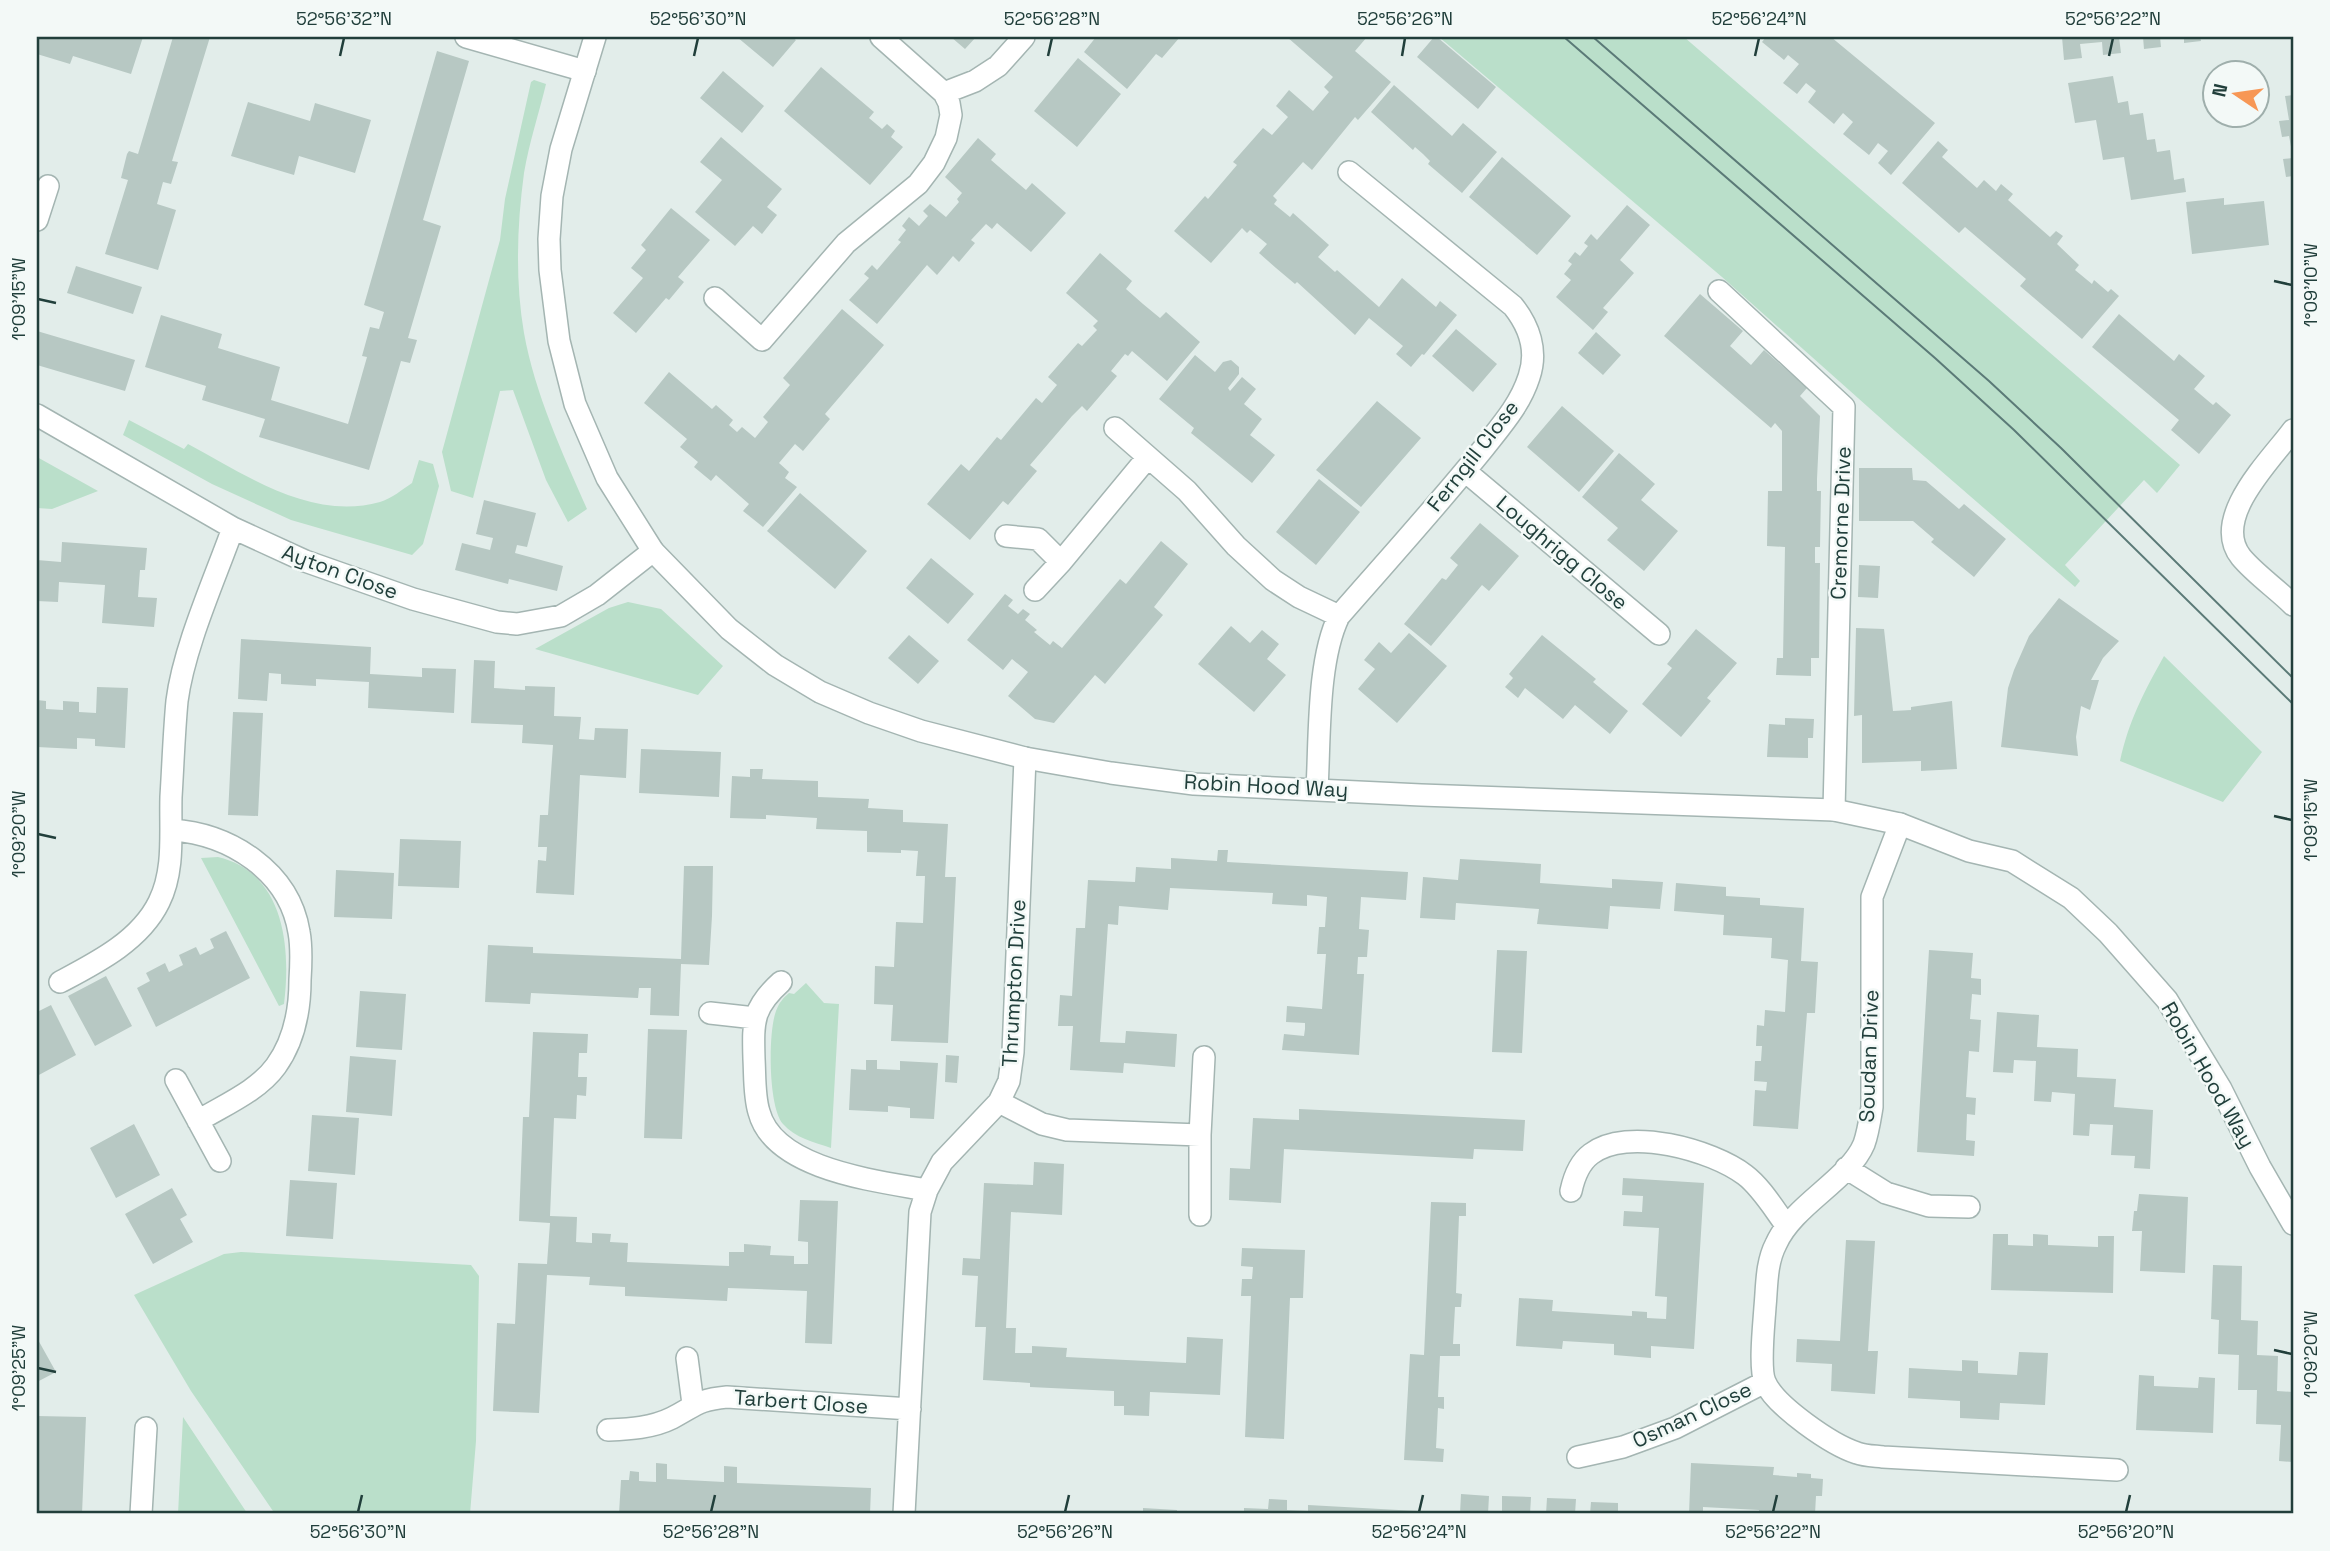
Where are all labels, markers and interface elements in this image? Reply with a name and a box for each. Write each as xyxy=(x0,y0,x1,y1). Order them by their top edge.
text: 52°56'32"N xyxy=(296,7,392,30)
text: 52°56'30"N xyxy=(650,7,746,30)
text: 52°56'28"N xyxy=(1004,7,1100,30)
text: 52°56'26"N xyxy=(1357,7,1453,30)
text: 52°56'24"N xyxy=(1711,7,1807,30)
text: 52°56'22"N xyxy=(2065,7,2161,30)
north arrow xyxy=(2200,60,2270,130)
text: N xyxy=(2206,81,2234,99)
text: 1°09'10"W xyxy=(2299,243,2322,327)
text: 1°09'15"W xyxy=(7,257,30,341)
street label: Ferngill Close xyxy=(1421,395,1524,517)
street label: Cremorne Drive xyxy=(1824,446,1857,600)
street label: Loughrigg Close xyxy=(1491,490,1634,616)
street label: Ayton Close xyxy=(278,538,402,605)
street label: Robin Hood Way xyxy=(1183,768,1349,803)
text: 1°09'15"W xyxy=(2299,778,2322,862)
text: 1°09'20"W xyxy=(7,790,30,878)
street label: Thrumpton Drive xyxy=(996,898,1031,1068)
street label: Soudan Drive xyxy=(1853,989,1884,1123)
street label: Robin Hood Way xyxy=(2156,997,2261,1153)
text: 1°09'20"W xyxy=(2299,1310,2322,1398)
text: 1°09'25"W xyxy=(7,1325,30,1411)
street label: Osman Close xyxy=(1628,1375,1756,1454)
street label: Tarbert Close xyxy=(733,1383,869,1420)
text: 52°56'30"N xyxy=(310,1520,406,1543)
text: 52°56'28"N xyxy=(663,1520,759,1543)
text: 52°56'26"N xyxy=(1017,1520,1113,1543)
text: 52°56'24"N xyxy=(1371,1520,1467,1543)
text: 52°56'22"N xyxy=(1725,1520,1821,1543)
text: 52°56'20"N xyxy=(2078,1520,2174,1543)

